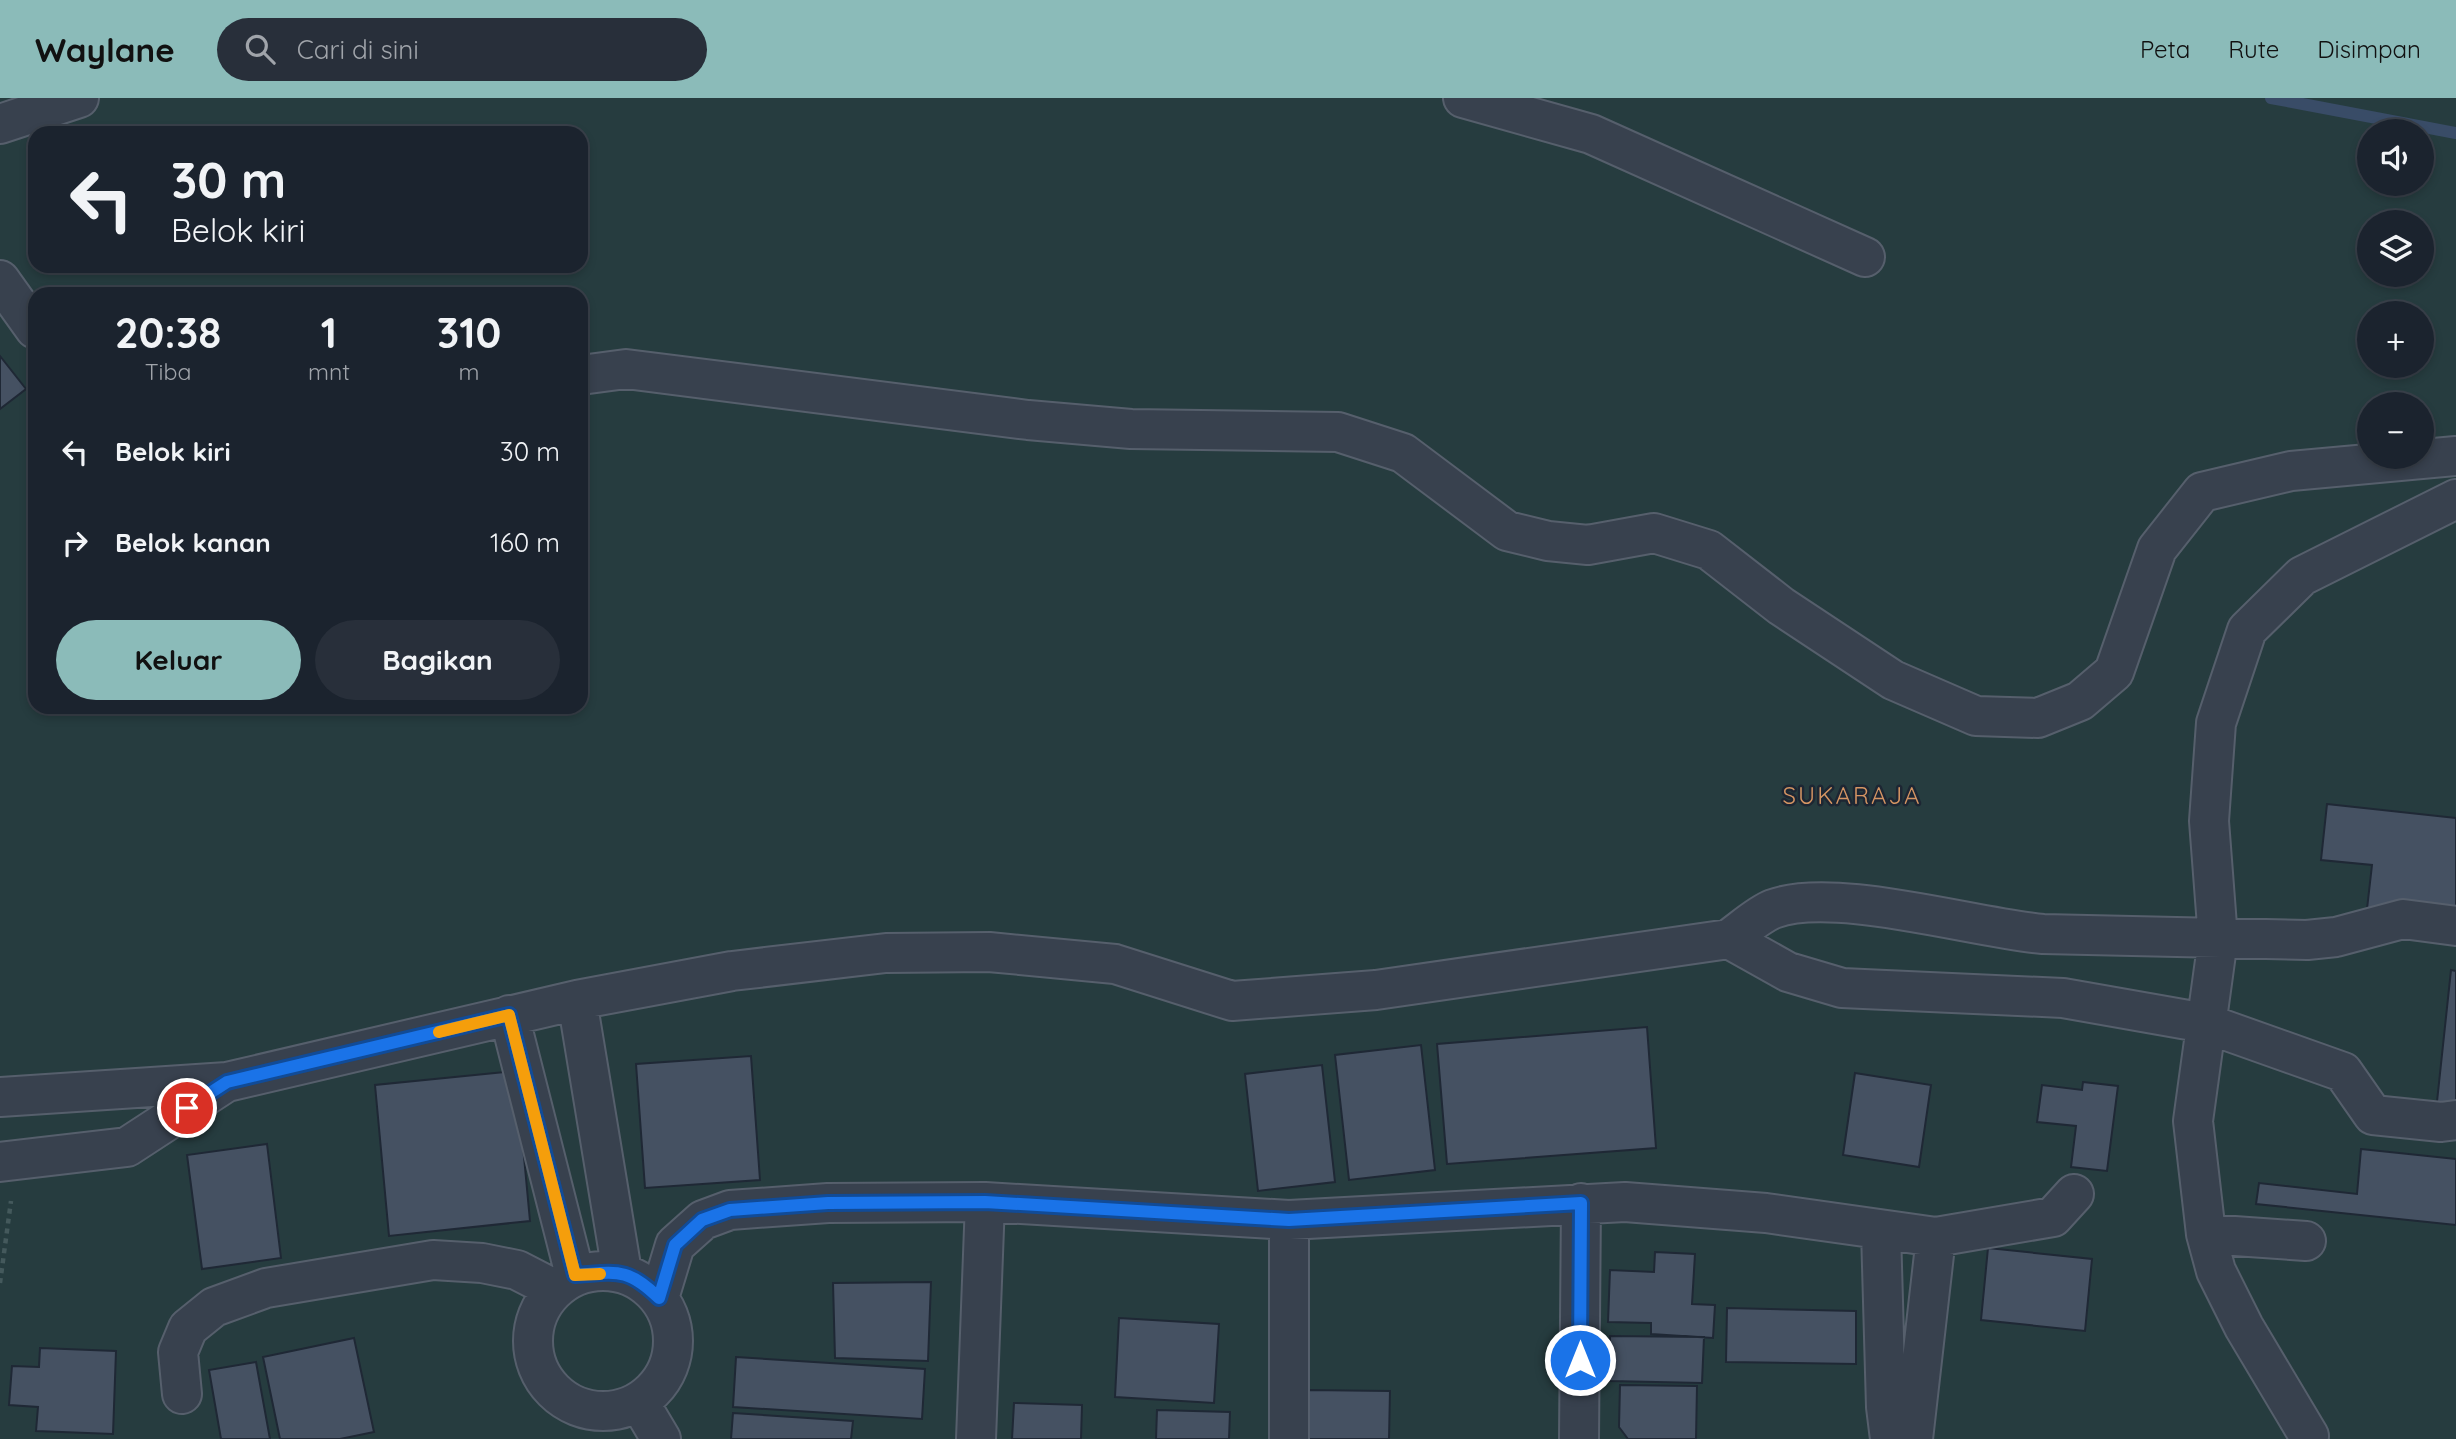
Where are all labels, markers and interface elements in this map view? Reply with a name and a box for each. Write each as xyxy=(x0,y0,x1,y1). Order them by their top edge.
search box xyxy=(217,18,707,81)
text: Waylane xyxy=(35,29,175,70)
icon: search xyxy=(241,30,279,68)
text: Cari di sini xyxy=(297,33,419,66)
text: Peta xyxy=(2140,34,2190,64)
text: Rute xyxy=(2228,34,2279,64)
text: Disimpan xyxy=(2317,34,2421,64)
map controls xyxy=(2357,119,2434,469)
button: sound xyxy=(2357,119,2434,196)
text: 30 m xyxy=(171,149,286,210)
icon: left xyxy=(56,154,147,245)
text: Belok kiri xyxy=(171,210,305,250)
button: layers xyxy=(2357,210,2434,287)
button: + xyxy=(2357,301,2434,378)
text: 20:38 xyxy=(115,306,221,359)
text: 1 xyxy=(321,306,337,359)
text: 310 xyxy=(437,306,501,359)
text: Tiba xyxy=(145,357,191,386)
text: mnt xyxy=(308,357,350,386)
text: m xyxy=(459,357,480,386)
button: − xyxy=(2357,392,2434,469)
icon: left xyxy=(56,433,94,471)
text: Belok kiri xyxy=(115,435,231,468)
text: 30 m xyxy=(500,435,560,468)
icon: right xyxy=(56,524,94,562)
text: Belok kanan xyxy=(115,526,271,559)
text: 160 m xyxy=(490,526,560,559)
button: Keluar xyxy=(56,620,301,700)
button: Bagikan xyxy=(315,620,560,700)
district label: SUKARAJA xyxy=(1783,780,1921,810)
pin xyxy=(157,1078,217,1138)
icon: arrive xyxy=(168,1089,206,1127)
position arrow xyxy=(1543,1323,1617,1397)

